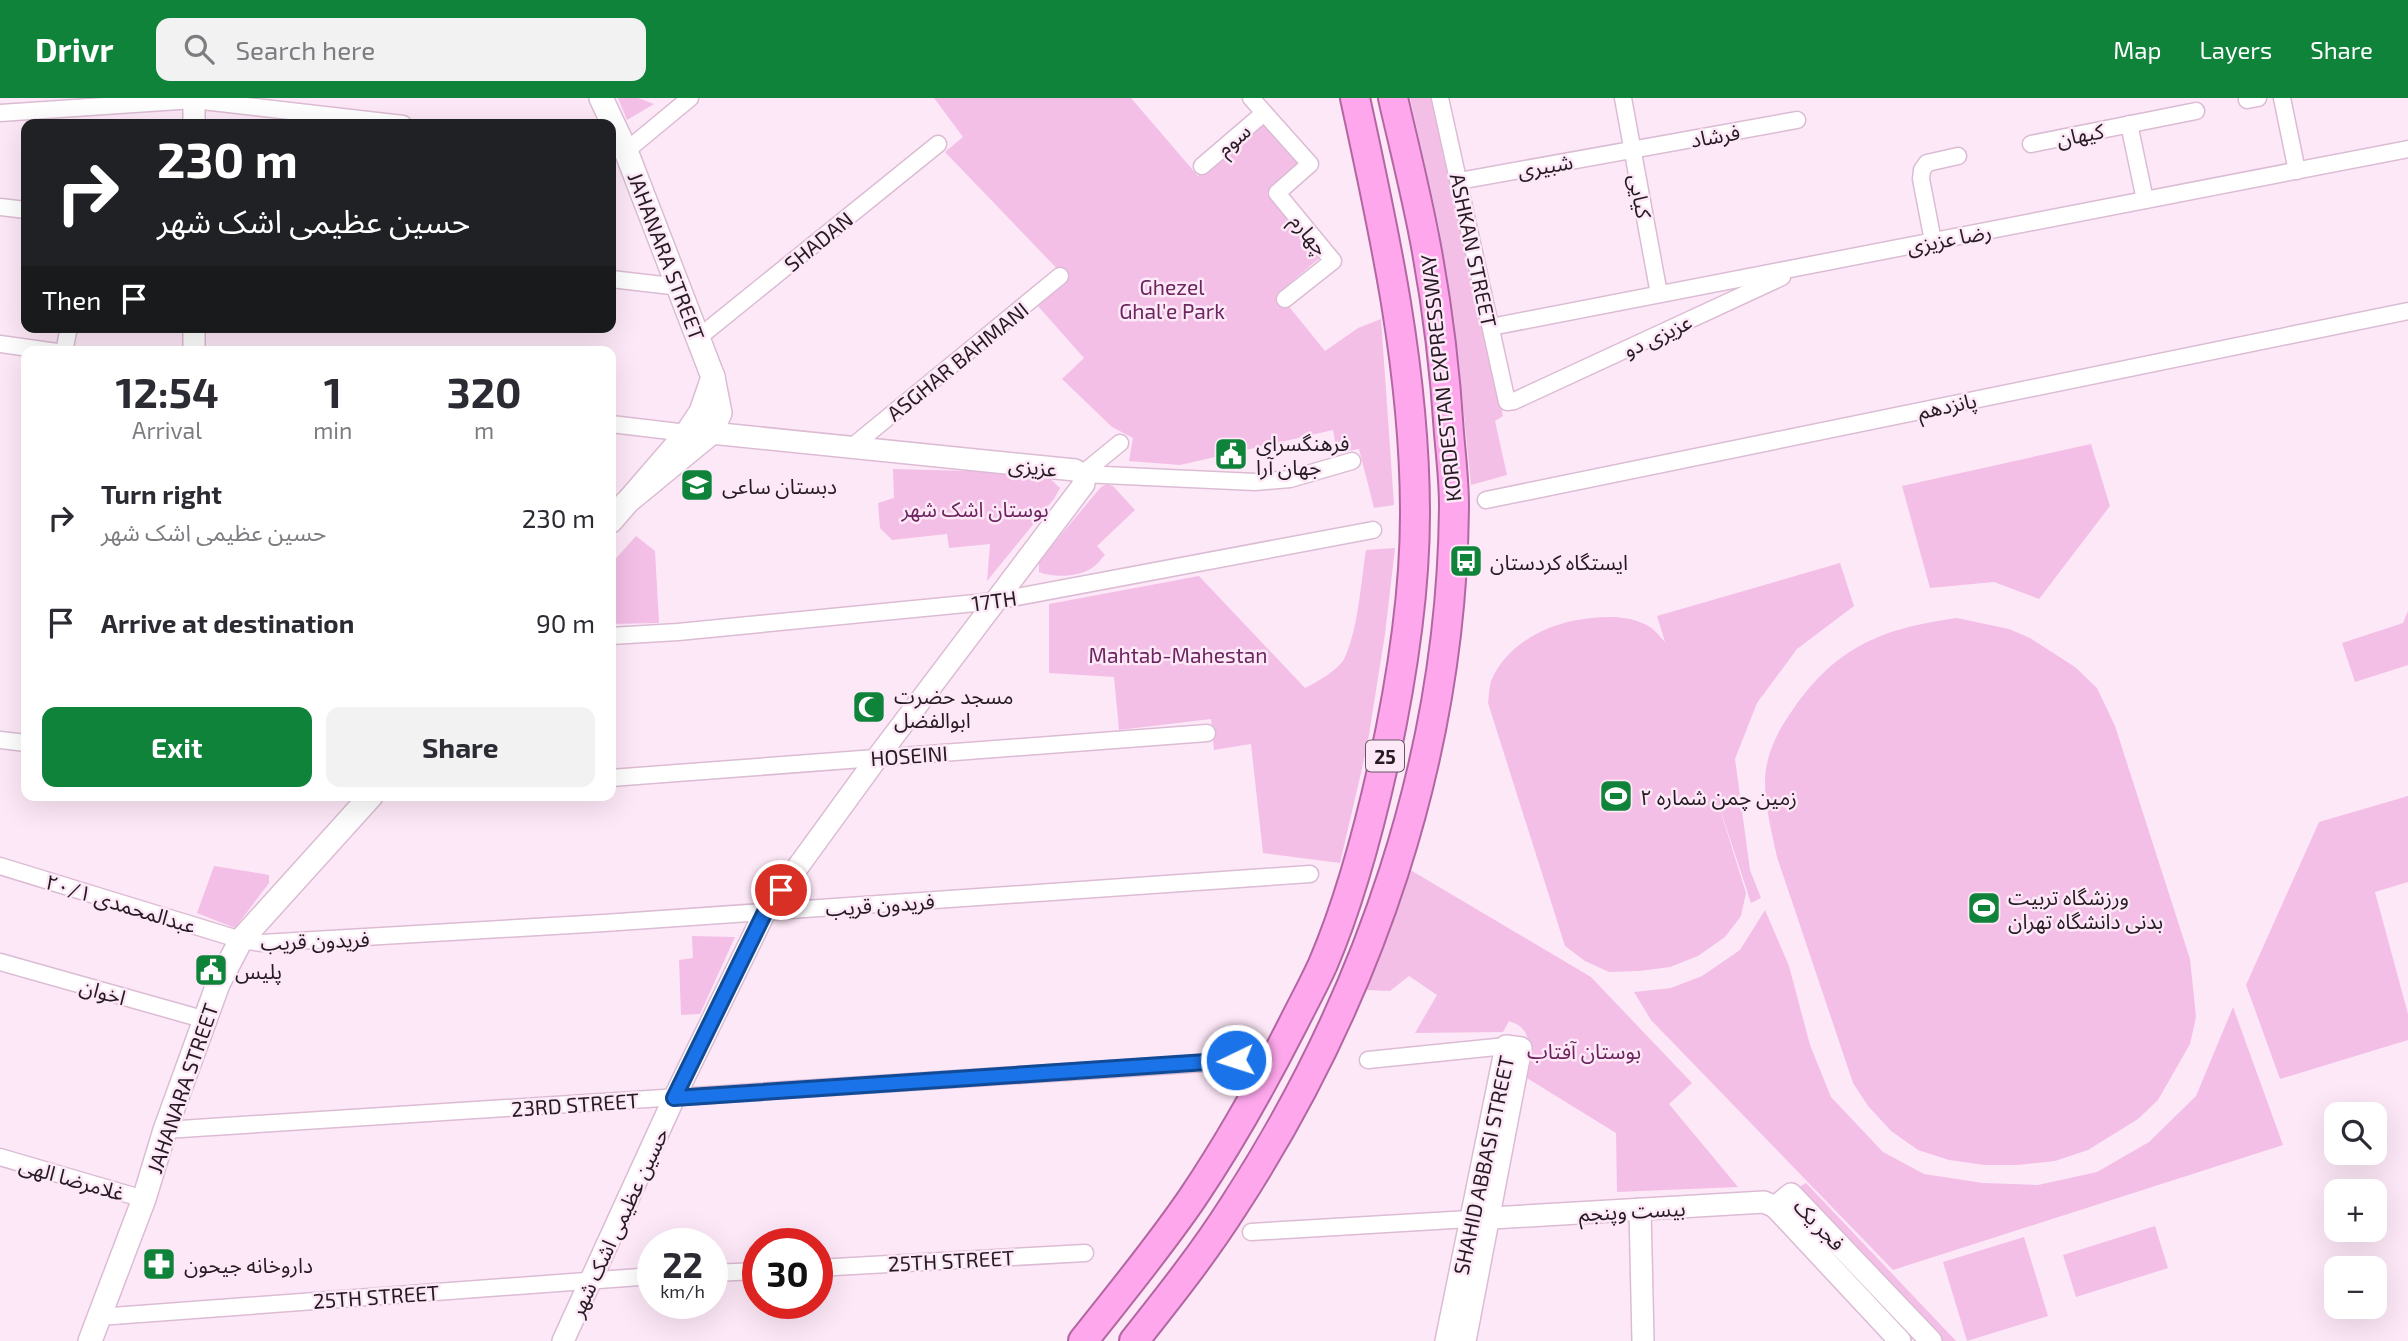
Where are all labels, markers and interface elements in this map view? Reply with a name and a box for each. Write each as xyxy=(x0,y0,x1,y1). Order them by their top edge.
search box xyxy=(156,18,646,81)
text: Drivr xyxy=(35,29,114,69)
icon: search xyxy=(180,30,218,68)
text: Search here xyxy=(236,34,375,65)
text: Map xyxy=(2113,35,2161,64)
text: Layers xyxy=(2199,35,2272,64)
text: Share xyxy=(2310,35,2373,64)
street label: کیهان xyxy=(2054,117,2106,152)
street label: سوم xyxy=(1211,118,1258,164)
street label: فرشاد xyxy=(1688,118,1742,153)
text: 230 m xyxy=(157,129,298,188)
icon: right xyxy=(42,147,133,238)
street label: شبیری xyxy=(1515,148,1575,183)
street label: JAHANARA STREET xyxy=(623,168,711,344)
street label: ASHKAN STREET xyxy=(1446,171,1502,329)
street label: کیایی xyxy=(1624,172,1658,221)
text: حسین عظیمی اشک شهر xyxy=(157,201,470,239)
street label: SHADAN xyxy=(779,206,857,276)
street label: چهارم xyxy=(1282,208,1334,263)
street label: رضا عزیزی xyxy=(1905,218,1994,259)
street label: KORDESTAN EXPRESSWAY xyxy=(1415,253,1465,503)
park label: Ghezel Ghal'e Park xyxy=(1119,274,1225,323)
icon: arrive xyxy=(115,280,153,318)
text: Then xyxy=(42,284,101,315)
street label: ASGHAR BAHMANI xyxy=(881,296,1033,426)
street label: عزیزی دو xyxy=(1619,308,1696,363)
text: 12:54 xyxy=(115,366,219,416)
text: 1 xyxy=(324,366,342,416)
text: 320 xyxy=(447,366,522,416)
street label: پانزدهم xyxy=(1915,387,1980,427)
text: Arrival xyxy=(132,416,202,444)
text: min xyxy=(313,416,352,444)
text: m xyxy=(474,416,494,444)
place label: فرهنگسرای جهان آرا xyxy=(1256,430,1349,480)
public building icon: فرهنگسرای جهان آرا xyxy=(1212,435,1250,473)
street label: عزیزی xyxy=(1007,451,1059,482)
school or university icon: دبستان ساعی xyxy=(678,466,716,504)
place label: دبستان ساعی xyxy=(722,473,837,499)
text: Turn right xyxy=(101,478,222,509)
park label: بوستان اشک شهر xyxy=(900,496,1049,522)
icon: right xyxy=(42,499,80,537)
text: 230 m xyxy=(522,502,595,533)
text: حسین عظیمی اشک شهر xyxy=(101,518,326,546)
bus stop icon: ایستگاه کردستان xyxy=(1447,542,1485,580)
place label: ایستگاه کردستان xyxy=(1490,549,1628,575)
street label: 17TH xyxy=(970,584,1018,616)
icon: arrive xyxy=(42,604,80,642)
text: Arrive at destination xyxy=(101,607,354,638)
text: 90 m xyxy=(536,607,595,638)
park label: Mahtab-Mahestan xyxy=(1089,642,1267,667)
place label: مسجد حضرت ابوالفضل xyxy=(894,683,1014,733)
mosque icon: مسجد حضرت ابوالفضل xyxy=(850,688,888,726)
button: Exit xyxy=(42,707,312,787)
button: Share xyxy=(326,707,595,787)
street label: HOSEINI xyxy=(870,740,948,770)
road number: 25 xyxy=(1366,740,1404,772)
sports icon: زمین چمن شماره ۲ xyxy=(1597,777,1635,815)
place label: زمین چمن شماره ۲ xyxy=(1640,784,1797,811)
pin xyxy=(751,860,811,920)
street label: عبدالمحمدی ۲۰/۱ xyxy=(43,868,199,939)
icon: arrive xyxy=(762,871,800,909)
place label: ورزشگاه تربیت بدنی دانشگاه تهران xyxy=(2008,884,2163,934)
street label: فریدون قریب xyxy=(825,888,935,921)
sports icon: ورزشگاه تربیت بدنی دانشگاه تهران xyxy=(1965,889,2003,927)
street label: فریدون قریب xyxy=(260,926,370,955)
public building icon: پلیس xyxy=(192,951,230,989)
place label: پلیس xyxy=(235,958,282,985)
street label: اخوان xyxy=(77,973,129,1010)
street label: JAHANARA STREET xyxy=(141,1000,223,1176)
position arrow xyxy=(1199,1023,1273,1097)
park label: بوستان آفتاب xyxy=(1527,1038,1641,1064)
street label: SHAHID ABBASI STREET xyxy=(1448,1053,1518,1277)
street label: 23RD STREET xyxy=(510,1087,640,1121)
map controls xyxy=(2324,1102,2387,1319)
button: search xyxy=(2324,1102,2387,1165)
street label: حسین عظیمی اشک شهر xyxy=(563,1124,674,1322)
street label: غلامرضا الهی xyxy=(16,1151,127,1206)
button: + xyxy=(2324,1179,2387,1242)
street label: فجر یک xyxy=(1789,1193,1851,1256)
street label: بیست وپنجم xyxy=(1578,1195,1686,1229)
speed limit sign: 30 xyxy=(742,1228,833,1319)
text: 22 xyxy=(662,1243,703,1285)
street label: 25TH STREET xyxy=(887,1244,1015,1276)
pharmacy icon: داروخانه جیحون xyxy=(140,1245,178,1283)
place label: داروخانه جیحون xyxy=(184,1252,313,1278)
button: − xyxy=(2324,1256,2387,1319)
street label: 25TH STREET xyxy=(312,1279,440,1313)
text: km/h xyxy=(660,1280,705,1302)

